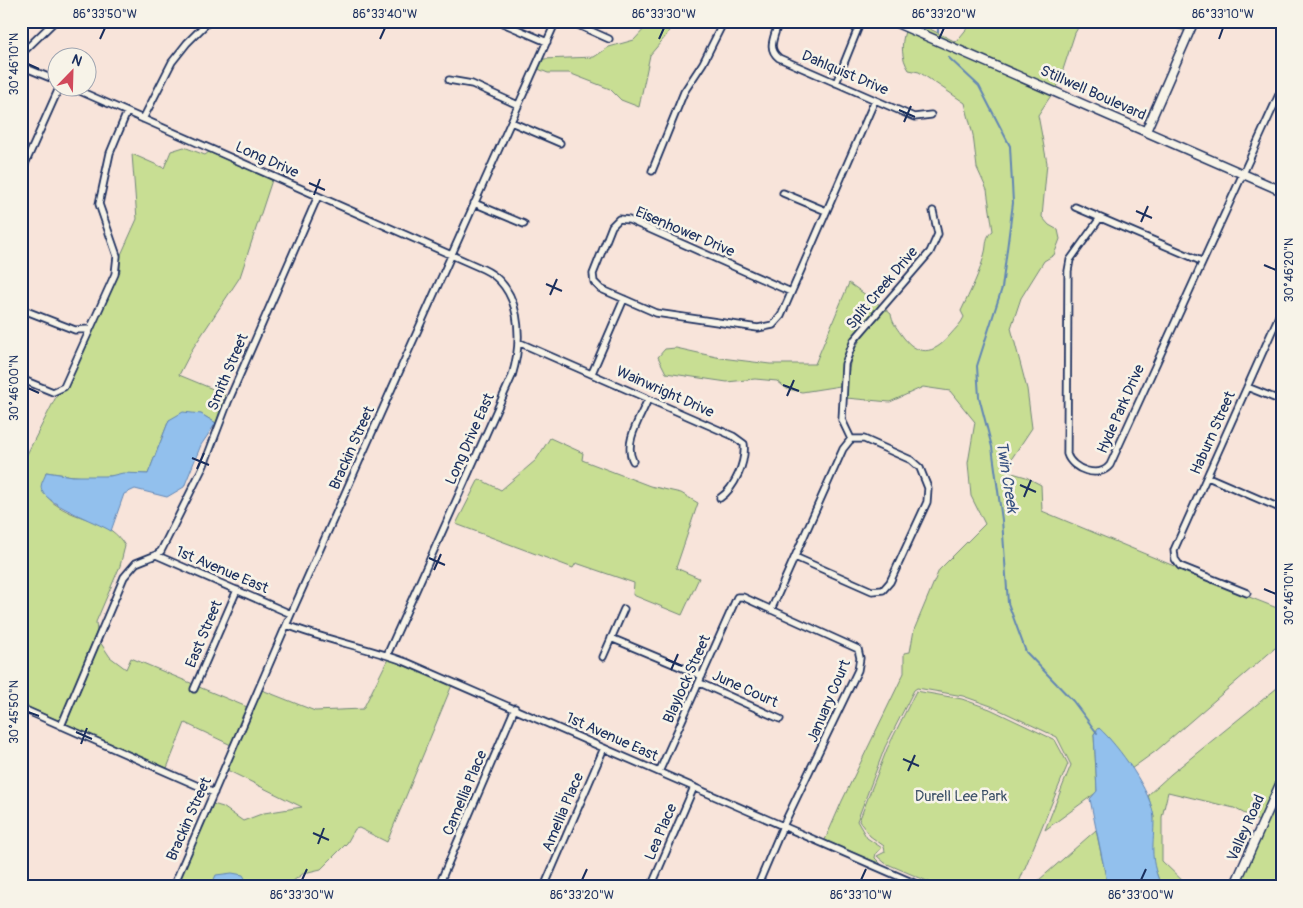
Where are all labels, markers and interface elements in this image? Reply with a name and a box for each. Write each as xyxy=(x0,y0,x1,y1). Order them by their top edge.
text: 86°33'50"W xyxy=(73,7,137,22)
text: 86°33'40"W xyxy=(353,7,417,22)
text: 86°33'30"W xyxy=(632,7,696,22)
text: 86°33'20"W xyxy=(912,7,976,22)
text: 86°33'10"W xyxy=(1192,7,1254,22)
text: 30°46'10"N xyxy=(7,33,22,95)
street label: Dahlquist Drive xyxy=(799,46,892,100)
north arrow xyxy=(48,48,98,98)
text: N xyxy=(69,51,85,70)
street label: Stillwell Boulevard xyxy=(1037,61,1149,125)
street label: Long Drive xyxy=(232,138,302,183)
street label: Eisenhower Drive xyxy=(633,203,738,262)
text: 30°46'20"N xyxy=(1282,238,1297,302)
street label: Split Creek Drive xyxy=(842,242,922,333)
street label: Smith Street xyxy=(203,330,253,413)
text: 30°46'00"N xyxy=(7,355,22,421)
street label: Hyde Park Drive xyxy=(1093,361,1149,457)
street label: Wainwright Drive xyxy=(613,362,717,422)
street label: Haburn Street xyxy=(1186,388,1240,478)
street label: Long Drive East xyxy=(441,389,499,488)
street label: Brackin Street xyxy=(325,402,379,493)
water label: Twin Creek xyxy=(991,440,1023,515)
street label: 1st Avenue East xyxy=(173,542,272,598)
text: 30°46'10"N xyxy=(1282,563,1297,625)
street label: East Street xyxy=(181,597,227,671)
street label: Blaylock Street xyxy=(659,631,715,726)
street label: January Court xyxy=(803,656,855,745)
street label: June Court xyxy=(709,666,782,712)
text: 30°45'50"N xyxy=(7,680,22,744)
street label: 1st Avenue East xyxy=(563,708,662,766)
street label: Camellia Place xyxy=(439,747,492,839)
street label: Amellia Place xyxy=(538,769,588,854)
street label: Brackin Street xyxy=(162,773,216,864)
park label: Durell Lee Park xyxy=(915,787,1008,806)
street label: Valley Road xyxy=(1223,792,1269,864)
street label: Lea Place xyxy=(641,800,682,863)
text: 86°33'30"W xyxy=(270,888,334,903)
text: 86°33'20"W xyxy=(550,888,614,903)
text: 86°33'10"W xyxy=(830,888,892,903)
text: 86°33'00"W xyxy=(1108,888,1174,903)

